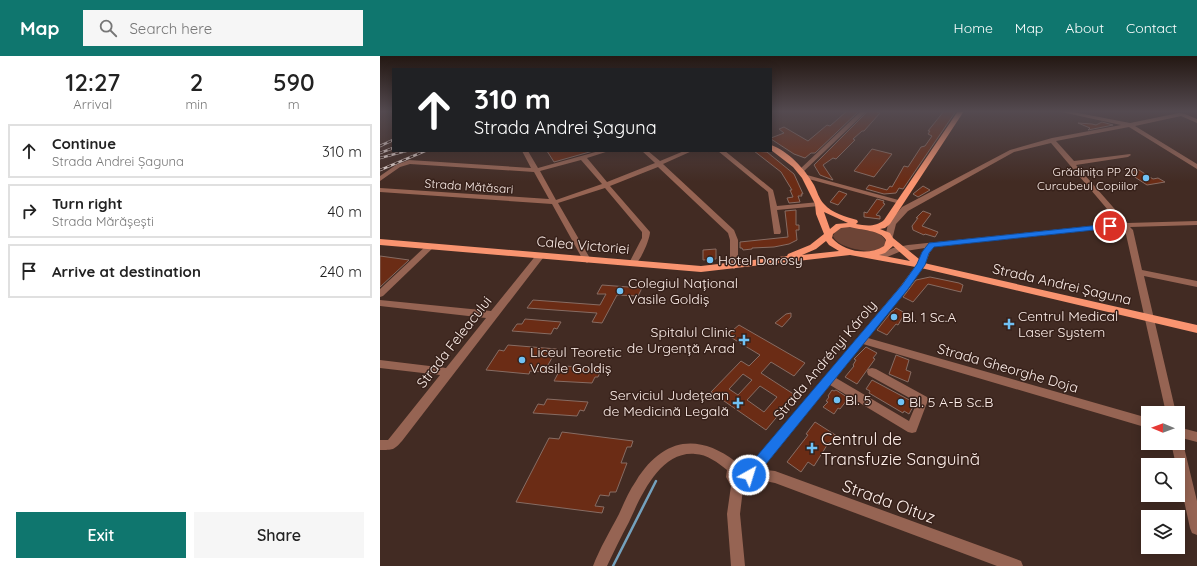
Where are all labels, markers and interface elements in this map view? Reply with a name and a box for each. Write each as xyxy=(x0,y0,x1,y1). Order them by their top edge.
search box xyxy=(83,10,363,46)
text: Map xyxy=(20,16,59,40)
icon: search xyxy=(97,17,119,39)
text: Search here xyxy=(129,19,212,38)
text: Home xyxy=(954,19,993,37)
text: Map xyxy=(1015,19,1043,37)
text: About xyxy=(1065,19,1104,37)
text: Contact xyxy=(1126,19,1177,37)
text: 12:27 xyxy=(65,67,120,97)
text: 2 xyxy=(190,67,203,97)
text: 590 xyxy=(273,67,315,97)
text: 310 m xyxy=(474,81,551,116)
icon: ahead xyxy=(408,84,460,136)
text: Arrival xyxy=(73,96,112,112)
text: min xyxy=(185,96,208,112)
text: m xyxy=(288,96,300,112)
text: Strada Andrei Șaguna xyxy=(474,116,657,139)
text: Continue xyxy=(52,134,116,153)
icon: ahead xyxy=(18,140,40,162)
text: 310 m xyxy=(322,142,362,161)
text: Strada Andrei Șaguna xyxy=(52,153,184,169)
place label: Grădinița PP 20 Curcubeul Copiilor xyxy=(1037,164,1138,193)
marker: Grădinița PP 20 Curcubeul Copiilor xyxy=(1141,173,1151,183)
street label: Strada Mătăsari xyxy=(424,175,514,197)
text: Turn right xyxy=(52,194,123,213)
icon: right xyxy=(18,200,40,222)
text: 40 m xyxy=(327,202,362,221)
pin xyxy=(1093,209,1127,243)
text: Strada Mărășești xyxy=(52,213,154,229)
icon: arrive xyxy=(1099,215,1121,237)
street label: Calea Victoriei xyxy=(536,232,630,258)
place label: Hotel Darosy xyxy=(718,251,803,269)
marker: Hotel Darosy xyxy=(705,255,715,265)
street label: Strada Andrei Șaguna xyxy=(991,259,1133,309)
icon: arrive xyxy=(18,260,40,282)
text: Arrive at destination xyxy=(52,262,201,281)
text: 240 m xyxy=(319,262,362,281)
place label: Colegiul Național Vasile Goldiș xyxy=(628,274,738,308)
marker: Colegiul Național Vasile Goldiș xyxy=(615,286,625,296)
street label: Strada Feleacului xyxy=(413,292,495,392)
street label: Strada Andrényi Károly xyxy=(770,296,880,424)
place label: Centrul Medical Laser System xyxy=(1018,307,1118,341)
place label: Bl. 1 Sc.A xyxy=(902,308,956,326)
marker: Bl. 1 Sc.A xyxy=(889,312,899,322)
marker: Centrul Medical Laser System xyxy=(1003,318,1015,330)
place label: Spitalul Clinic de Urgență Arad xyxy=(627,323,735,357)
marker: Spitalul Clinic de Urgență Arad xyxy=(738,334,750,346)
street label: Strada Gheorghe Doja xyxy=(936,339,1080,397)
place label: Liceul Teoretic Vasile Goldiș xyxy=(530,343,622,377)
marker: Liceul Teoretic Vasile Goldiș xyxy=(517,355,527,365)
place label: Serviciul Județean de Medicină Legală xyxy=(603,386,729,420)
place label: Bl. 5 xyxy=(845,391,871,409)
place label: Bl. 5 A-B Sc.B xyxy=(909,393,993,411)
marker: Bl. 5 xyxy=(832,395,842,405)
marker: Serviciul Județean de Medicină Legală xyxy=(732,397,744,409)
marker: Bl. 5 A-B Sc.B xyxy=(896,397,906,407)
north arrow xyxy=(1141,406,1185,450)
map controls xyxy=(1141,406,1185,554)
place label: Centrul de Transfuzie Sanguină xyxy=(821,428,980,469)
marker: Centrul de Transfuzie Sanguină xyxy=(806,442,818,454)
position arrow xyxy=(728,454,770,496)
button: search xyxy=(1141,458,1185,502)
street label: Strada Oituz xyxy=(840,474,938,528)
button: layers xyxy=(1141,510,1185,554)
button: Exit xyxy=(16,512,186,558)
button: Share xyxy=(194,512,364,558)

